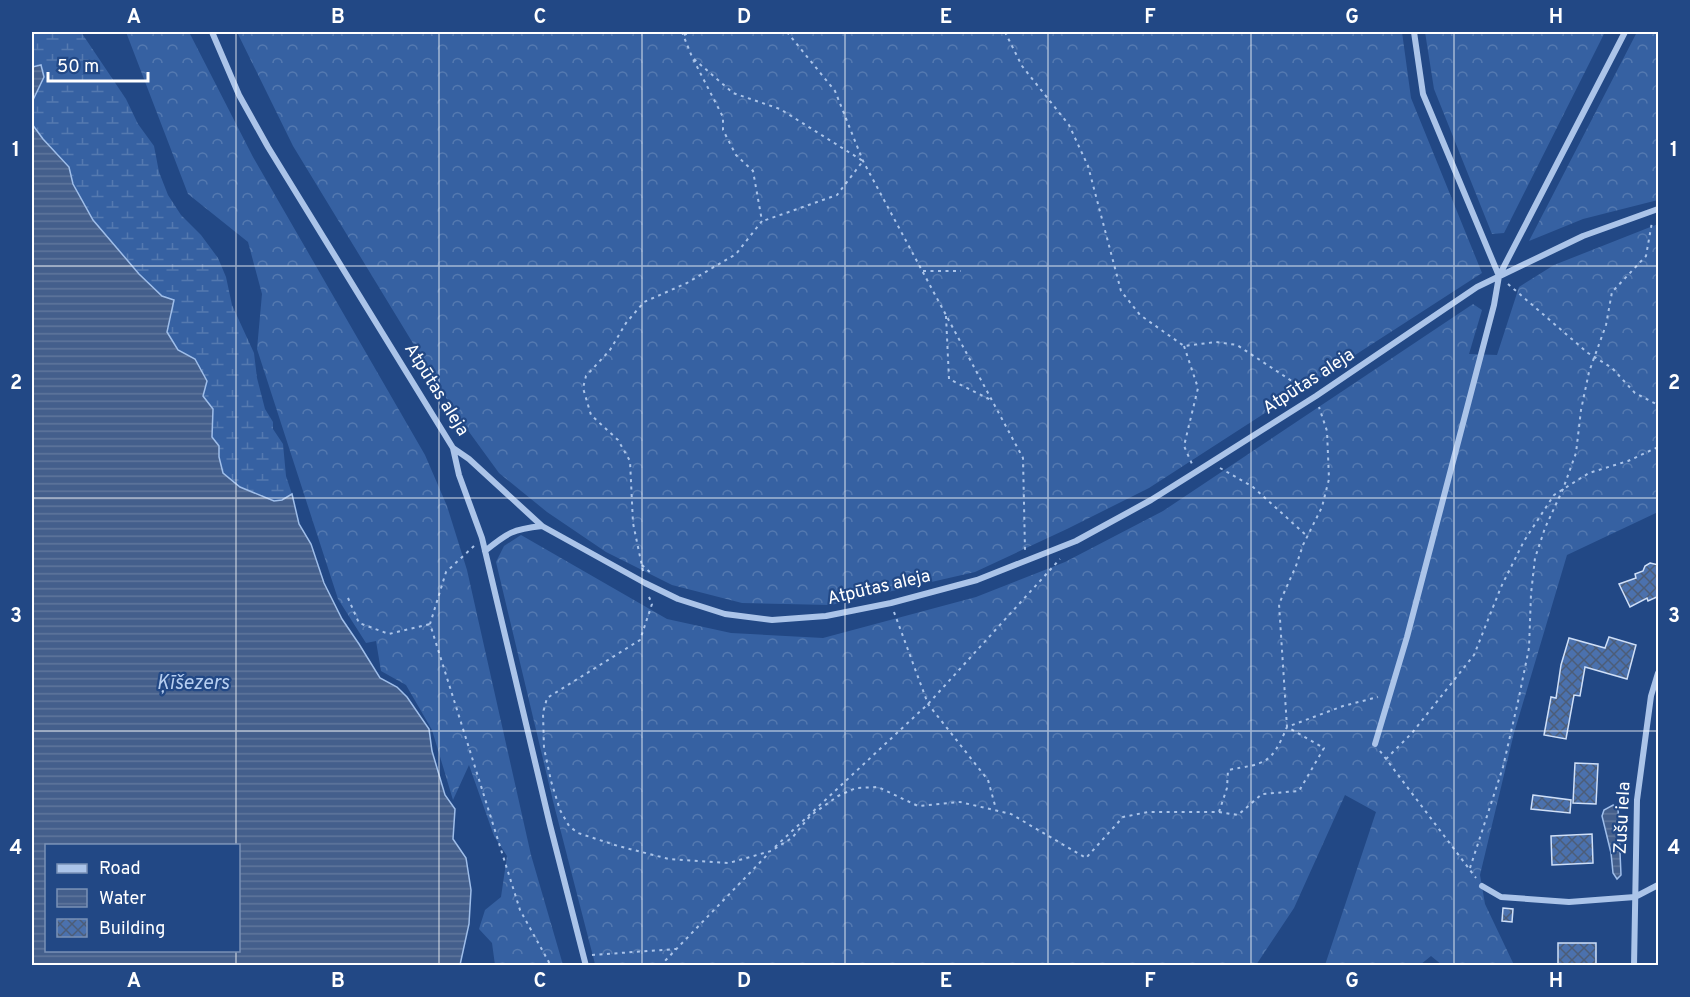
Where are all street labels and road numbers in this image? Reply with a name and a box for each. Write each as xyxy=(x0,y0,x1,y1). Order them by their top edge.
street label: Atpūtas aleja xyxy=(398,339,474,441)
street label: Atpūtas aleja xyxy=(1259,344,1359,420)
street label: Atpūtas aleja xyxy=(825,565,933,611)
street label: Zušu iela xyxy=(1610,781,1636,855)

